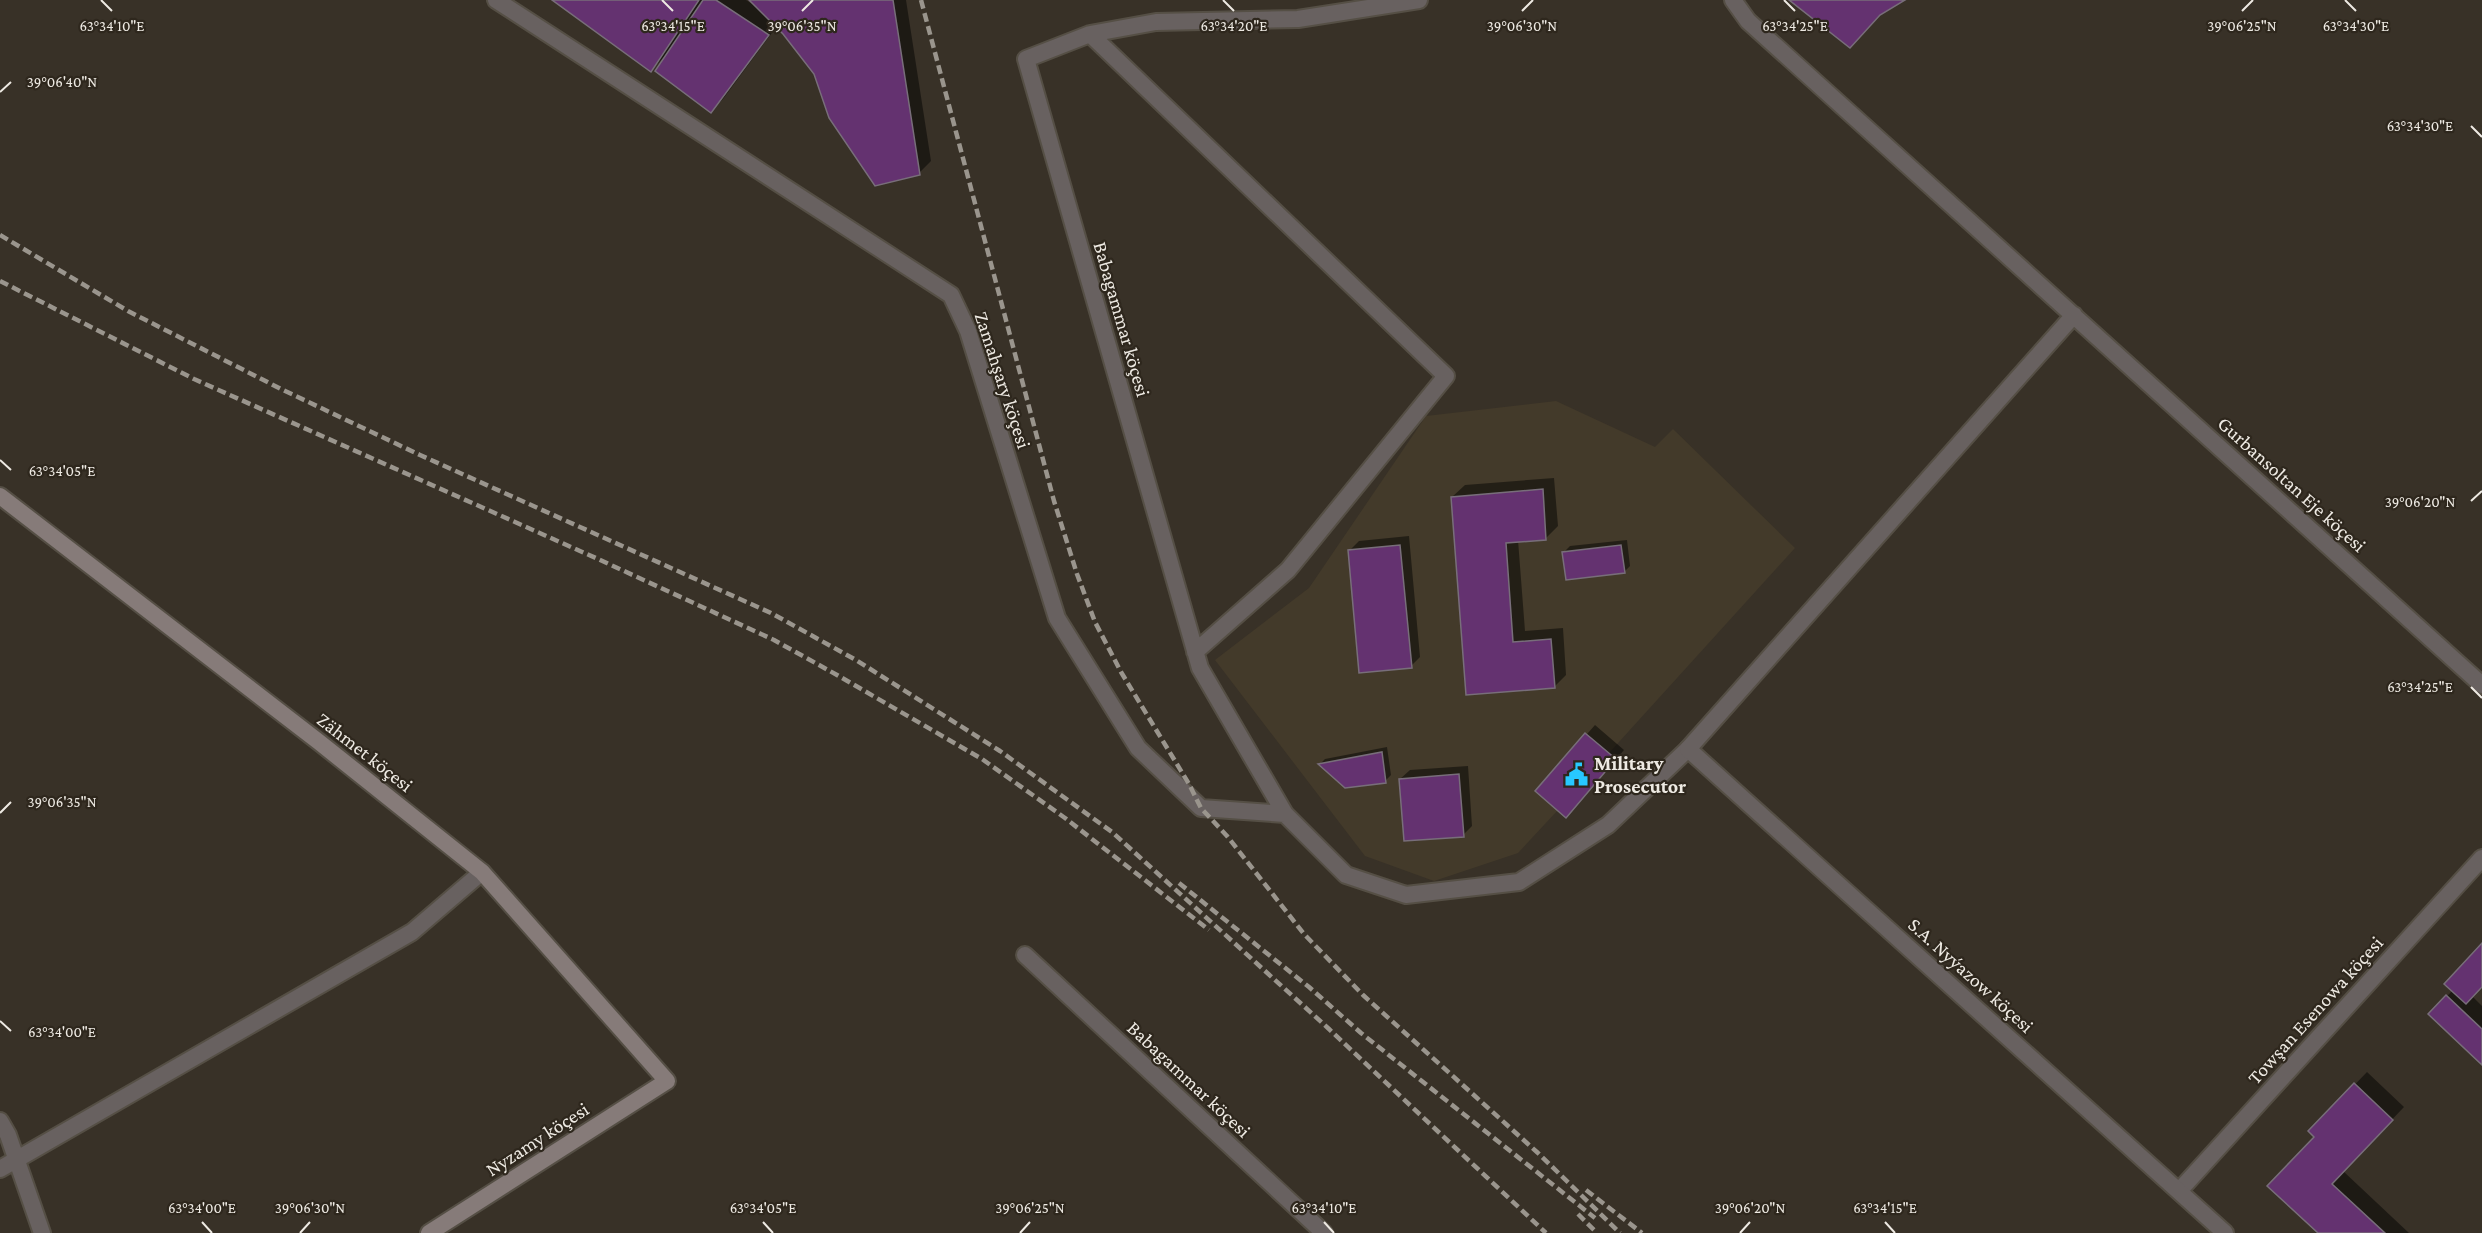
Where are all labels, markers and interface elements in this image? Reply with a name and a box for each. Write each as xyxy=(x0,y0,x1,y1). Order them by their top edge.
text: 63°34'10"E xyxy=(80,18,144,34)
text: 63°34'15"E xyxy=(641,18,705,34)
text: 39°06'35"N xyxy=(767,18,837,34)
text: 63°34'20"E xyxy=(1201,18,1267,34)
text: 39°06'30"N xyxy=(1487,18,1557,34)
text: 63°34'25"E xyxy=(1762,18,1828,34)
text: 39°06'25"N xyxy=(2207,18,2277,34)
text: 63°34'30"E xyxy=(2323,18,2389,34)
text: 39°06'40"N xyxy=(27,74,97,90)
text: 63°34'30"E xyxy=(2387,118,2453,134)
street label: Babagammar köçesi xyxy=(1088,239,1155,399)
street label: Zamahşary köçesi xyxy=(970,309,1035,451)
street label: Gurbansoltan Eje köçesi xyxy=(2213,412,2371,557)
text: 63°34'05"E xyxy=(29,463,95,479)
text: 39°06'20"N xyxy=(2385,494,2455,510)
text: 63°34'25"E xyxy=(2387,679,2453,695)
street label: Zähmet köçesi xyxy=(312,708,417,797)
place label: Military Prosecutor xyxy=(1594,752,1686,797)
public building icon: Military Prosecutor xyxy=(1563,762,1589,788)
text: 39°06'35"N xyxy=(27,794,97,810)
street label: S.A. Nyýazow köçesi xyxy=(1903,913,2038,1038)
street label: Towşan Esenowa köçesi xyxy=(2243,932,2388,1089)
street label: Babagammar köçesi xyxy=(1122,1016,1255,1142)
text: 63°34'00"E xyxy=(28,1024,96,1040)
street label: Nyzamy köçesi xyxy=(481,1098,593,1181)
text: 63°34'00"E xyxy=(168,1200,236,1216)
text: 39°06'30"N xyxy=(275,1200,345,1216)
text: 63°34'05"E xyxy=(730,1200,796,1216)
text: 39°06'25"N xyxy=(995,1200,1065,1216)
text: 63°34'10"E xyxy=(1292,1200,1356,1216)
text: 39°06'20"N xyxy=(1715,1200,1785,1216)
text: 63°34'15"E xyxy=(1853,1200,1917,1216)

